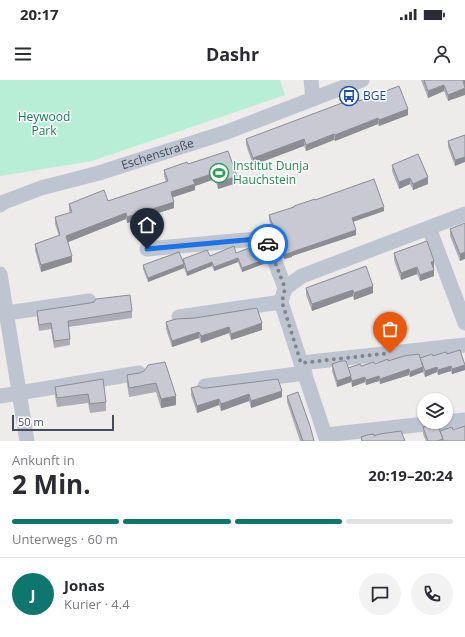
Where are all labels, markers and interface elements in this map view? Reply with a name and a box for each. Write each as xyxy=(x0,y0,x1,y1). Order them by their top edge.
text: 20:17 xyxy=(20,4,59,24)
text: Dashr xyxy=(206,42,259,66)
icon: menu xyxy=(12,43,34,65)
icon: person xyxy=(431,43,453,65)
bus stop icon: BGE xyxy=(338,85,360,107)
place label: BGE xyxy=(363,87,386,104)
park label: Heywood Park xyxy=(18,108,70,139)
street label: Eschenstraße xyxy=(119,134,196,173)
place label: Institut Dunja Hauchstein xyxy=(233,157,309,188)
sports icon: Institut Dunja Hauchstein xyxy=(208,162,230,184)
pin xyxy=(130,208,164,249)
icon: home xyxy=(136,214,158,236)
courier xyxy=(248,224,288,264)
icon: car xyxy=(257,233,279,255)
pin xyxy=(373,312,407,353)
icon: bag xyxy=(379,318,401,340)
map controls xyxy=(417,393,453,429)
button: layers xyxy=(417,393,453,429)
scale bar xyxy=(12,413,114,432)
text: 50 m xyxy=(18,414,44,429)
text: Ankunft in xyxy=(12,451,75,469)
text: 20:19–20:24 xyxy=(368,465,453,485)
text: 2 Min. xyxy=(12,466,91,502)
text: Unterwegs · 60 m xyxy=(12,530,118,548)
button: chat xyxy=(359,573,401,615)
button: phone xyxy=(411,573,453,615)
text: Jonas xyxy=(64,575,105,595)
text: J xyxy=(31,584,35,604)
text: Kurier · 4.4 xyxy=(64,595,130,613)

